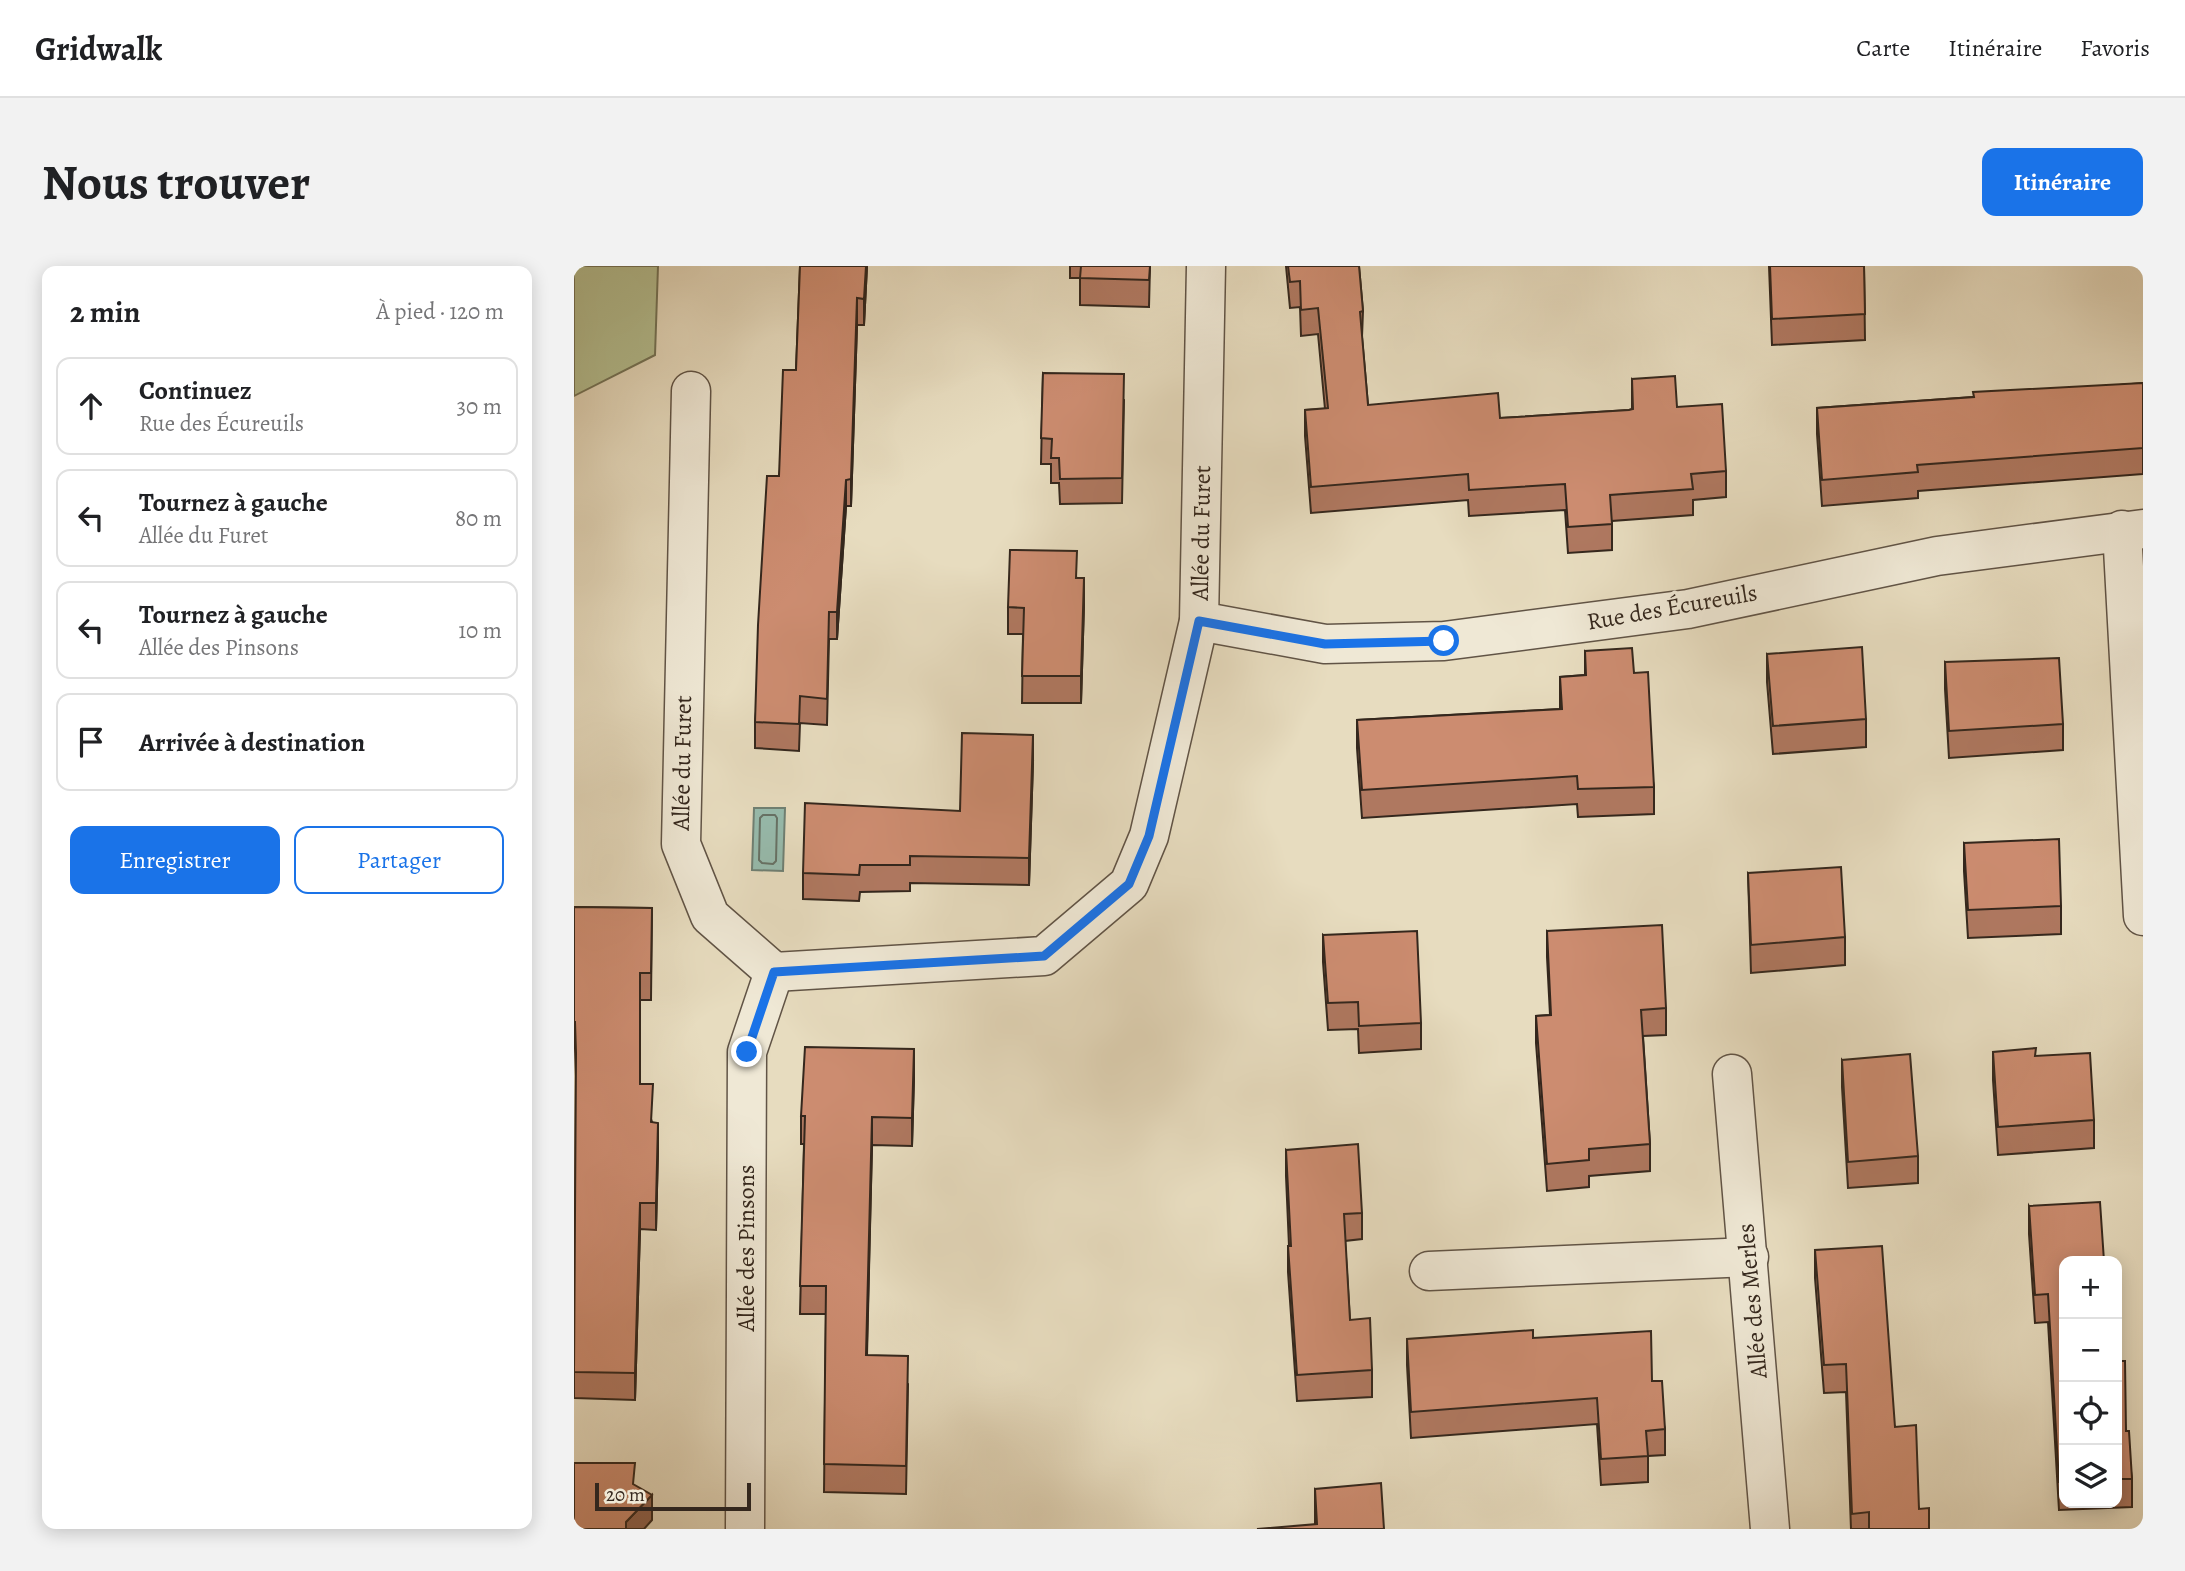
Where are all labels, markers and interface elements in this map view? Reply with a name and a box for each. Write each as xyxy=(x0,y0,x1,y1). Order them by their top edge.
text: Gridwalk xyxy=(35,26,162,71)
text: Carte xyxy=(1856,32,1910,64)
text: Itinéraire xyxy=(1948,32,2042,64)
text: Favoris xyxy=(2080,32,2150,64)
button: Itinéraire xyxy=(1982,148,2143,216)
text: Nous trouver xyxy=(42,149,310,216)
text: 2 min xyxy=(70,292,140,332)
text: À pied · 120 m xyxy=(376,296,504,327)
text: Continuez xyxy=(139,373,252,408)
icon: ahead xyxy=(72,387,110,425)
text: 30 m xyxy=(456,391,502,422)
text: Rue des Écureuils xyxy=(139,408,304,439)
street label: Allée du Furet xyxy=(1184,465,1218,602)
text: Tournez à gauche xyxy=(139,485,328,520)
icon: left xyxy=(72,499,110,537)
text: 80 m xyxy=(455,503,502,534)
text: Allée du Furet xyxy=(139,520,268,551)
street label: Rue des Écureuils xyxy=(1584,576,1760,638)
text: Tournez à gauche xyxy=(139,597,328,632)
icon: left xyxy=(72,611,110,649)
text: 10 m xyxy=(458,615,502,646)
route start xyxy=(1428,625,1459,656)
text: Allée des Pinsons xyxy=(139,632,299,663)
street label: Allée du Furet xyxy=(665,695,699,832)
icon: arrive xyxy=(72,723,110,761)
text: Arrivée à destination xyxy=(139,725,365,760)
button: Enregistrer xyxy=(70,826,280,894)
button: Partager xyxy=(294,826,504,894)
route end xyxy=(731,1036,762,1067)
street label: Allée des Pinsons xyxy=(730,1165,762,1332)
street label: Allée des Merles xyxy=(1729,1222,1775,1381)
map controls xyxy=(2059,1256,2122,1508)
button: + xyxy=(2059,1256,2122,1319)
button: − xyxy=(2059,1319,2122,1382)
button: locate xyxy=(2059,1382,2122,1445)
button: layers xyxy=(2059,1445,2122,1508)
scale bar xyxy=(595,1480,751,1512)
text: 20 m xyxy=(606,1482,645,1508)

